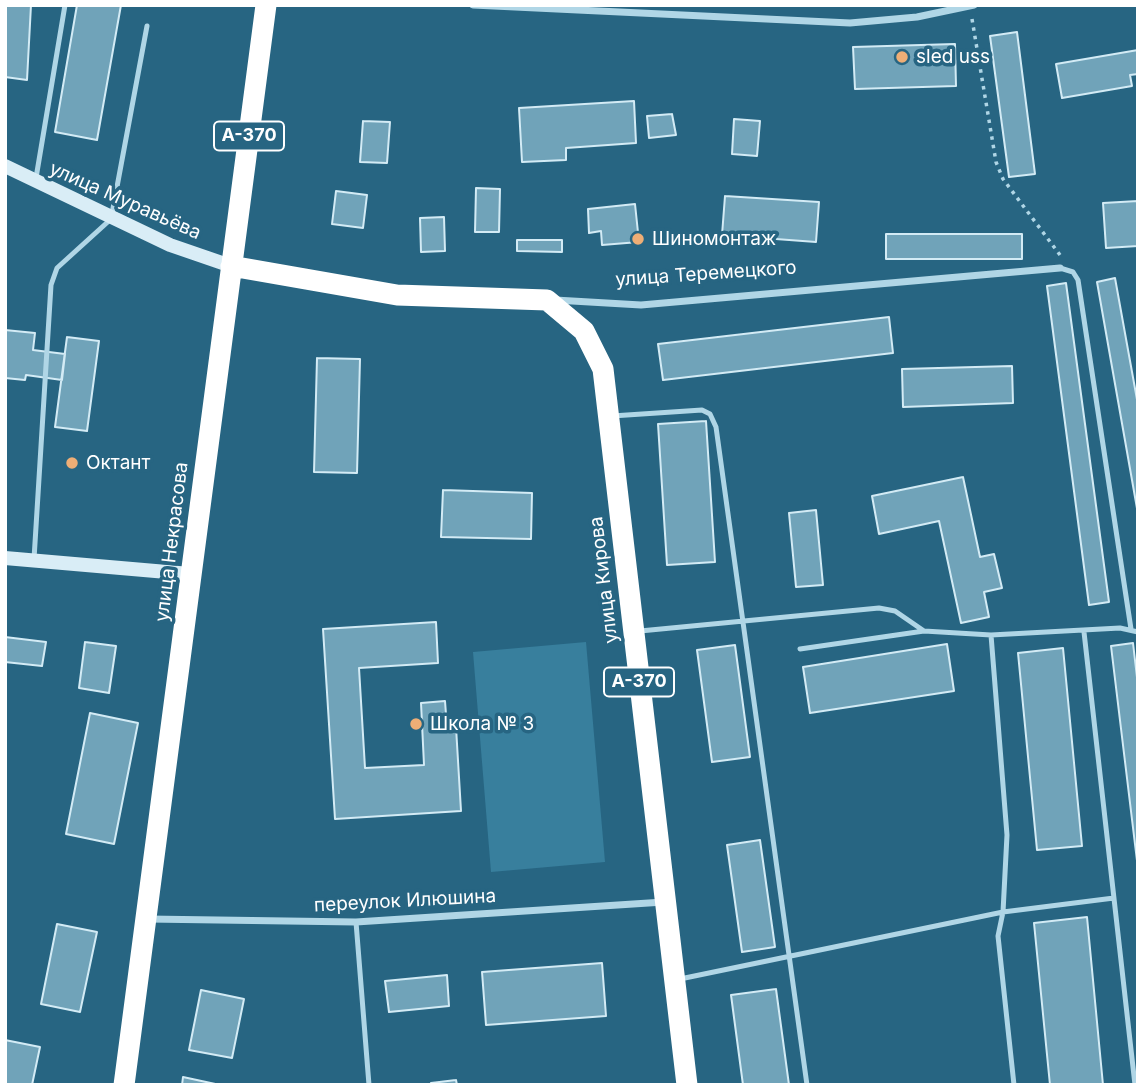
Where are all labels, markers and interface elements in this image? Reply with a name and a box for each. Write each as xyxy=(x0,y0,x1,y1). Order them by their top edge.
place label: sled uss xyxy=(916,46,990,68)
marker: sled uss xyxy=(894,49,910,65)
road number: А-370 xyxy=(214,121,284,150)
street label: улица Муравьёва xyxy=(46,157,204,245)
place label: Шиномонтаж xyxy=(652,228,776,250)
marker: Шиномонтаж xyxy=(630,231,646,247)
street label: улица Теремецкого xyxy=(615,256,797,292)
place label: Октант xyxy=(86,452,150,474)
marker: Октант xyxy=(64,455,80,471)
street label: улица Некрасова xyxy=(151,461,193,623)
street label: улица Кирова xyxy=(585,515,623,645)
road number: А-370 xyxy=(604,668,674,696)
place label: Школа № 3 xyxy=(430,713,534,735)
marker: Школа № 3 xyxy=(408,716,424,732)
street label: переулок Илюшина xyxy=(313,885,497,917)

